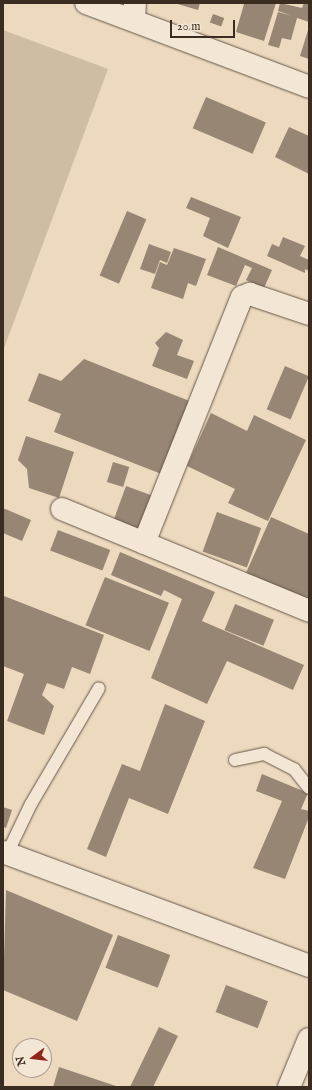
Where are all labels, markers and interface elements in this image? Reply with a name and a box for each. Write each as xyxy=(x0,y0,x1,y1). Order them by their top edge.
scale bar xyxy=(172,12,237,38)
text: 20 m xyxy=(177,19,200,34)
north arrow xyxy=(12,1038,52,1078)
text: N xyxy=(13,1054,29,1067)

